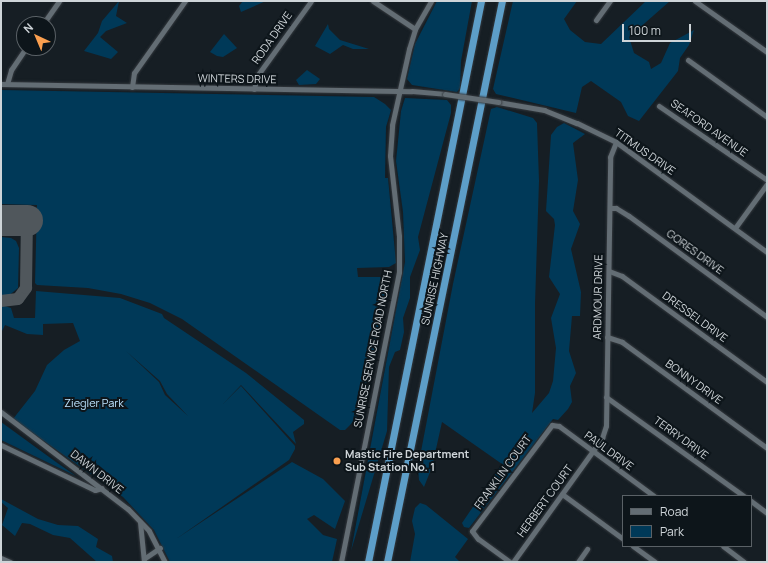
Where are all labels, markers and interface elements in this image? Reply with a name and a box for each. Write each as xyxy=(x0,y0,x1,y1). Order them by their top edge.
street label: RODA DRIVE xyxy=(249,9,295,67)
north arrow xyxy=(16,16,56,56)
scale bar xyxy=(624,16,693,42)
text: N xyxy=(20,20,36,36)
text: 100 m xyxy=(629,22,661,39)
street label: WINTERS DRIVE xyxy=(197,72,277,86)
street label: SEAFORD AVENUE xyxy=(668,97,750,159)
street label: TITMUS DRIVE xyxy=(612,126,678,178)
street label: GORES DRIVE xyxy=(664,227,726,277)
street label: SUNRISE HIGHWAY xyxy=(419,232,451,326)
street label: ARDMOUR DRIVE xyxy=(591,254,605,340)
street label: SUNRISE SERVICE ROAD NORTH xyxy=(351,269,395,429)
street label: DRESSEL DRIVE xyxy=(660,289,730,345)
street label: BONNY DRIVE xyxy=(663,357,725,407)
park label: Ziegler Park xyxy=(64,396,124,410)
street label: TERRY DRIVE xyxy=(651,414,711,462)
street label: PAUL DRIVE xyxy=(582,429,636,473)
street label: FRANKLIN COURT xyxy=(472,432,534,512)
street label: DAWN DRIVE xyxy=(68,447,126,497)
place label: Mastic Fire Department Sub Station No. 1 xyxy=(345,448,469,474)
marker: Mastic Fire Department Sub Station No. 1 xyxy=(332,456,342,466)
street label: HERBERT COURT xyxy=(514,462,576,540)
legend xyxy=(622,495,752,547)
text: Road xyxy=(660,503,688,520)
text: Park xyxy=(660,523,684,540)

